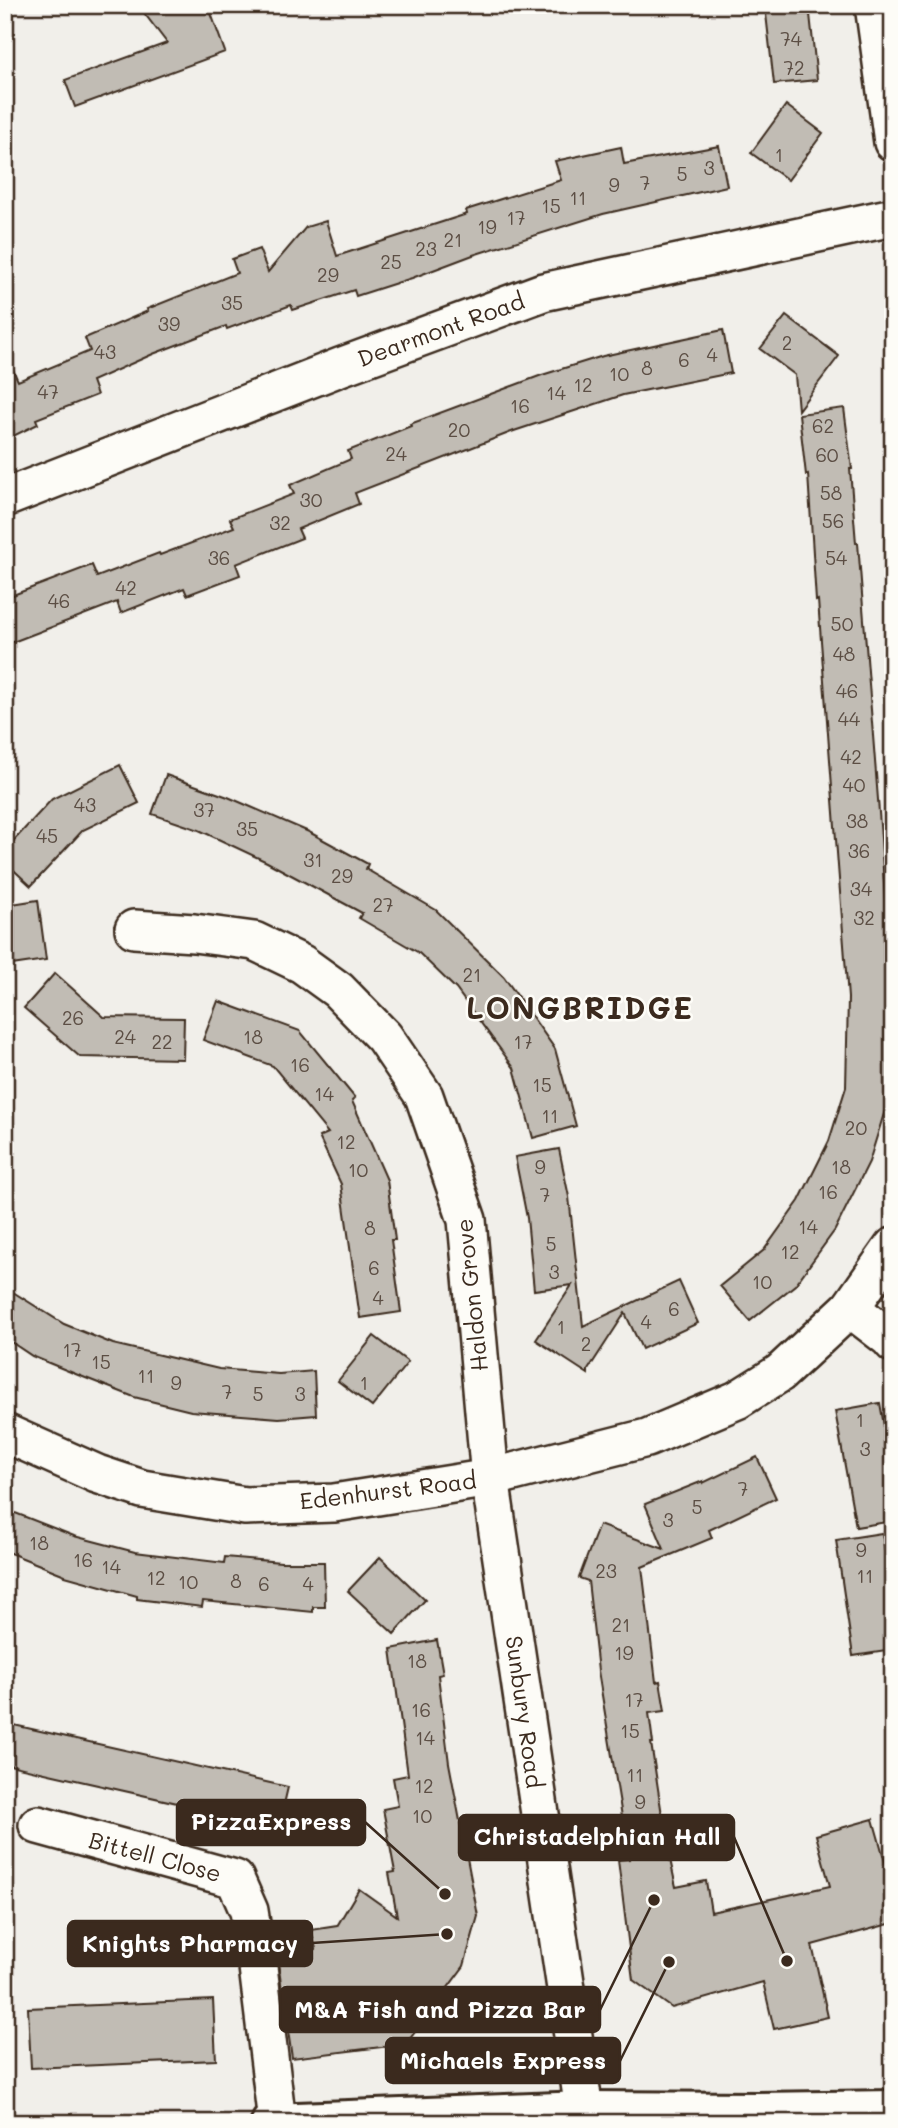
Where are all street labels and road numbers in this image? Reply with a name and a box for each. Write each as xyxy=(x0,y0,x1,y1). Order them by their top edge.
street label: Dearmont Road xyxy=(353,285,528,373)
street label: Haldon Grove xyxy=(448,1217,494,1373)
street label: Edenhurst Road xyxy=(298,1464,478,1516)
street label: Sunbury Road xyxy=(499,1634,551,1790)
street label: Bittell Close xyxy=(86,1824,225,1888)

